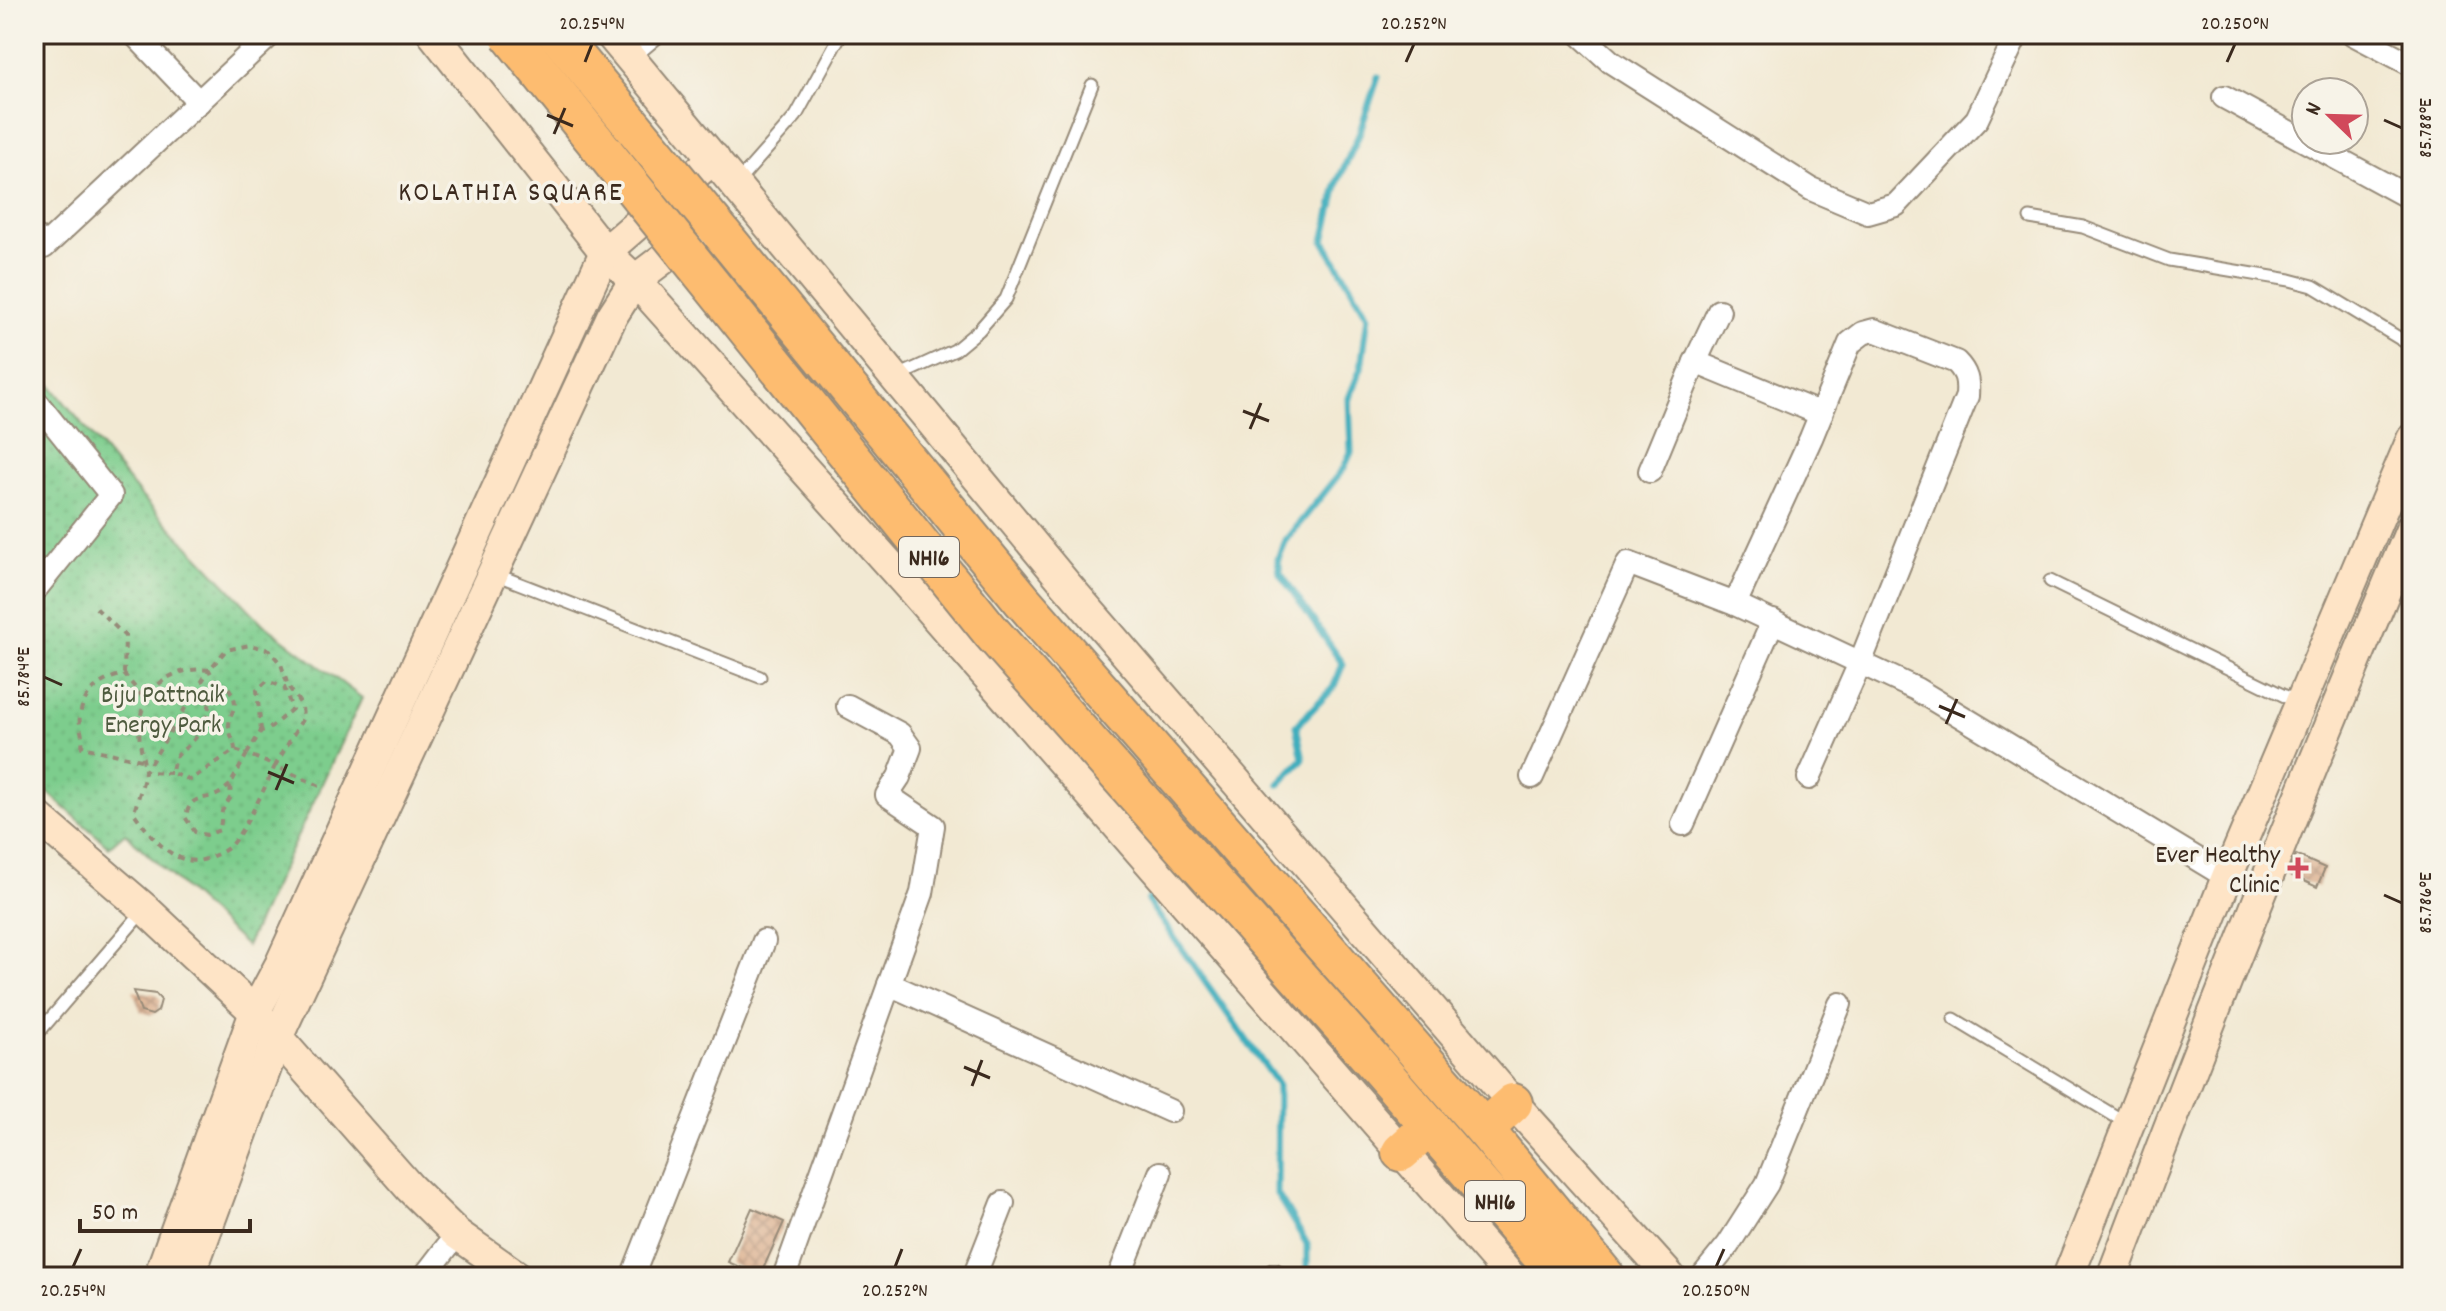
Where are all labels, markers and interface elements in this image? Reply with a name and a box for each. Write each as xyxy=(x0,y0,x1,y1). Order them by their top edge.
text: 20.254°N xyxy=(559,11,625,39)
text: 20.252°N xyxy=(1381,11,1447,39)
text: 20.250°N xyxy=(2201,11,2269,39)
north arrow xyxy=(2290,76,2370,156)
text: N xyxy=(2298,98,2331,121)
text: 85.788°E xyxy=(2413,98,2441,158)
district label: KOLATHIA SQUARE xyxy=(398,175,624,215)
road number: NH16 xyxy=(899,537,959,577)
text: 85.784°E xyxy=(11,647,39,707)
park label: Biju Pattnaik Energy Park xyxy=(101,678,225,745)
place label: Ever Healthy Clinic xyxy=(2155,838,2280,905)
marker: Ever Healthy Clinic xyxy=(2287,857,2309,879)
text: 85.786°E xyxy=(2413,872,2441,934)
road number: NH16 xyxy=(1465,1181,1525,1221)
scale bar xyxy=(80,1183,250,1233)
text: 50 m xyxy=(92,1197,138,1231)
text: 20.254°N xyxy=(40,1278,106,1306)
text: 20.252°N xyxy=(862,1278,928,1306)
text: 20.250°N xyxy=(1682,1278,1750,1306)

